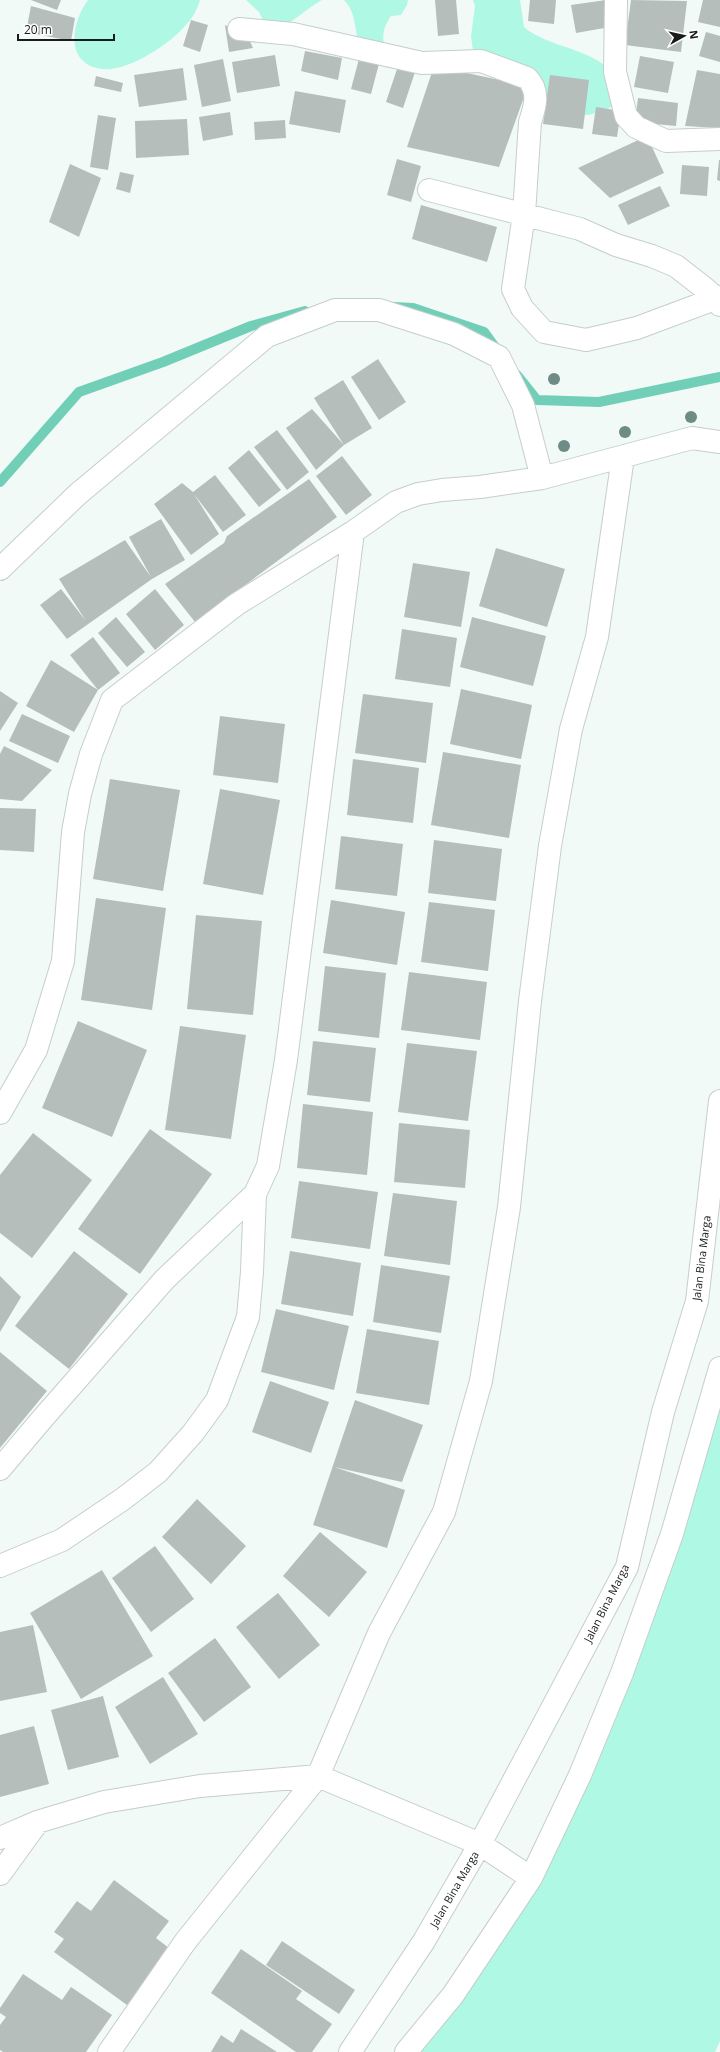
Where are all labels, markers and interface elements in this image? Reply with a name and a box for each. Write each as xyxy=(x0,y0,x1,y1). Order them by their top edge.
scale bar xyxy=(18,16,114,42)
north arrow xyxy=(664,16,704,56)
text: 20 m xyxy=(24,21,52,38)
text: N xyxy=(686,29,702,40)
street label: Jalan Bina Marga xyxy=(688,1215,714,1302)
street label: Jalan Bina Marga xyxy=(579,1561,632,1645)
street label: Jalan Bina Marga xyxy=(426,1848,482,1931)

